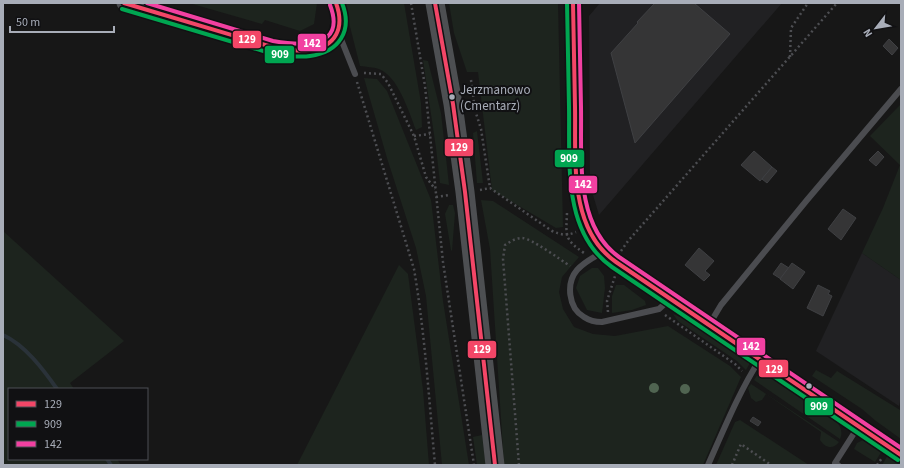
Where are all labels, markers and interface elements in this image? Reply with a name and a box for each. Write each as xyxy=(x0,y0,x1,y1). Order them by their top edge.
scale bar xyxy=(10,8,114,34)
north arrow xyxy=(856,8,896,48)
text: 50 m xyxy=(16,14,40,31)
text: N xyxy=(860,26,876,40)
line badge: 129 xyxy=(232,30,262,49)
text: 129 xyxy=(238,32,256,47)
line badge: 142 xyxy=(297,33,327,52)
text: 142 xyxy=(303,36,321,51)
line badge: 909 xyxy=(264,45,295,64)
text: 909 xyxy=(271,47,289,62)
place label: Jerzmanowo (Cmentarz) xyxy=(460,81,530,115)
marker: Jerzmanowo (Cmentarz) xyxy=(447,92,457,102)
line badge: 129 xyxy=(444,138,474,157)
text: 129 xyxy=(450,140,468,155)
line badge: 909 xyxy=(554,149,585,168)
text: 909 xyxy=(560,151,578,166)
line badge: 142 xyxy=(568,175,598,194)
text: 142 xyxy=(574,177,592,192)
line badge: 142 xyxy=(736,337,766,356)
text: 142 xyxy=(742,339,760,354)
line badge: 129 xyxy=(467,340,497,359)
text: 129 xyxy=(473,342,491,357)
line badge: 129 xyxy=(758,359,789,378)
text: 129 xyxy=(765,362,783,377)
unlabelled marker xyxy=(804,381,814,391)
legend xyxy=(8,388,148,460)
text: 129 xyxy=(44,396,62,413)
line badge: 909 xyxy=(804,397,834,416)
text: 909 xyxy=(810,399,828,414)
text: 909 xyxy=(44,416,62,433)
text: 142 xyxy=(44,436,62,453)

